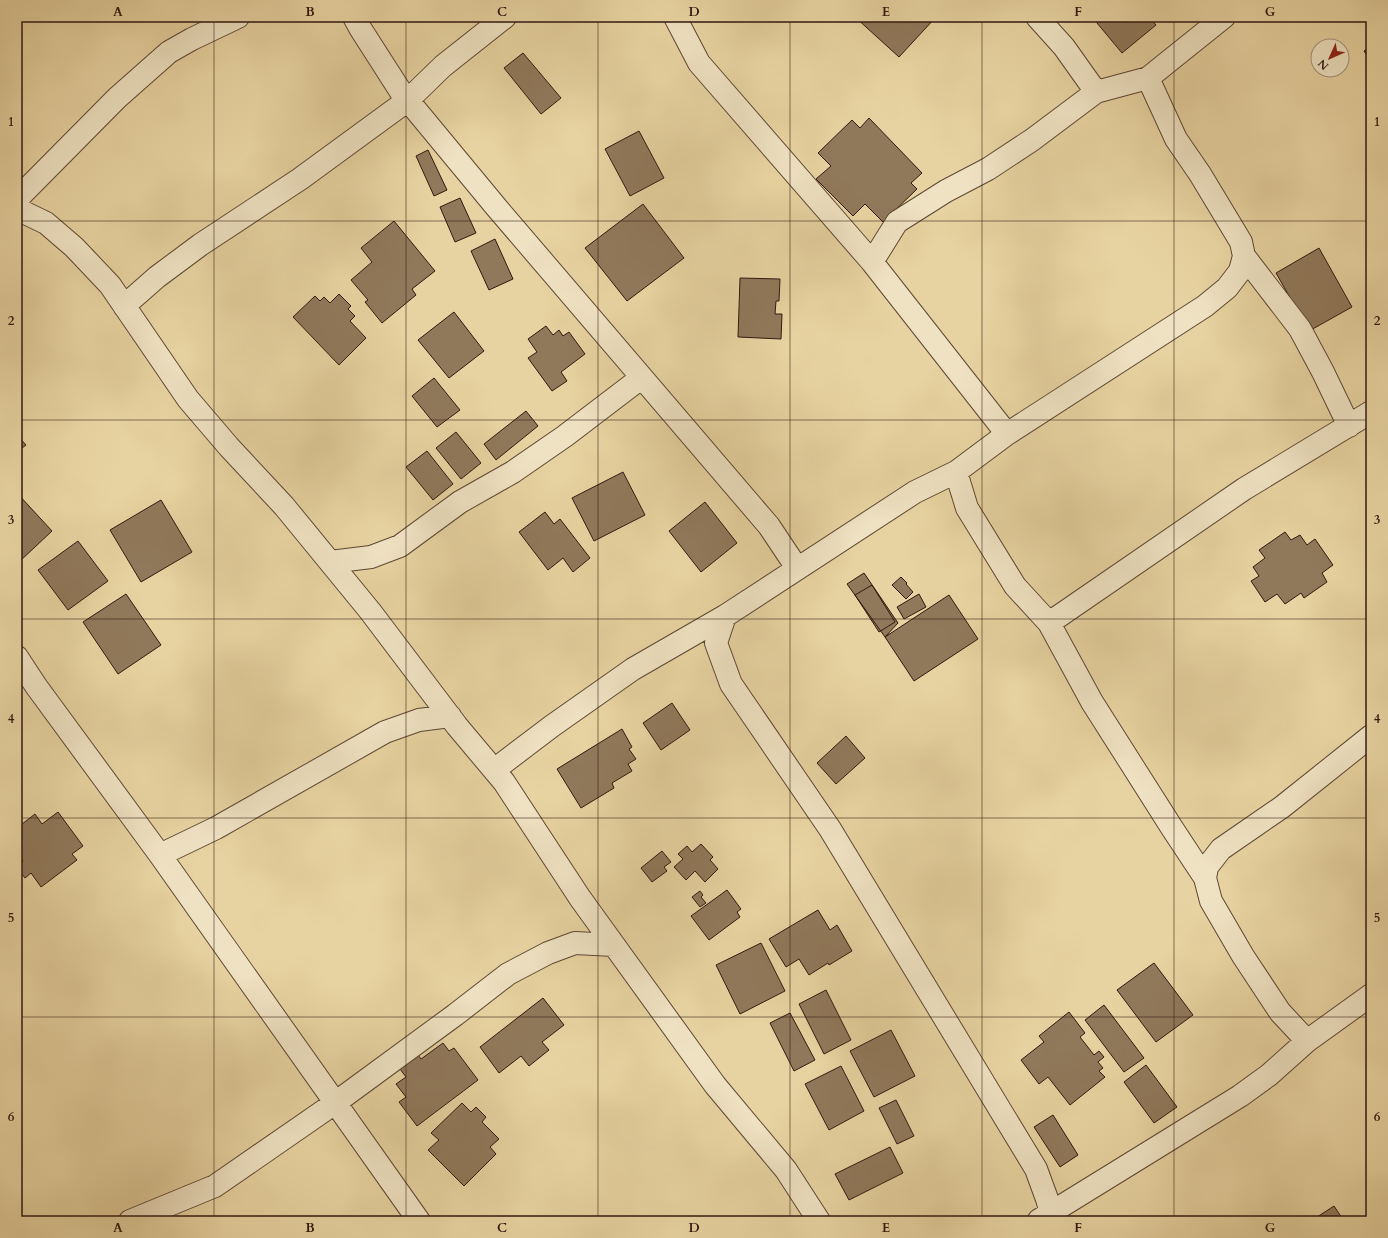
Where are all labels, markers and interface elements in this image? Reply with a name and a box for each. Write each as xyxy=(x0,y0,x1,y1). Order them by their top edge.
text: A xyxy=(113,3,123,21)
text: B xyxy=(305,3,315,21)
text: C xyxy=(497,3,507,21)
text: D xyxy=(688,3,700,21)
text: E xyxy=(882,3,890,21)
text: F xyxy=(1074,3,1082,21)
text: G xyxy=(1265,3,1276,21)
north arrow xyxy=(1310,38,1350,78)
text: N xyxy=(1314,56,1332,73)
text: 1 xyxy=(8,113,14,131)
text: 1 xyxy=(1374,113,1380,131)
text: 2 xyxy=(8,312,15,330)
text: 2 xyxy=(1374,312,1381,330)
text: 3 xyxy=(8,511,15,529)
text: 3 xyxy=(1374,511,1381,529)
text: 4 xyxy=(8,710,15,728)
text: 4 xyxy=(1374,710,1381,728)
text: 5 xyxy=(8,909,14,927)
text: 5 xyxy=(1374,909,1380,927)
text: 6 xyxy=(8,1108,15,1126)
text: 6 xyxy=(1374,1108,1381,1126)
text: A xyxy=(113,1219,123,1237)
text: B xyxy=(305,1219,315,1237)
text: C xyxy=(497,1219,507,1237)
text: D xyxy=(688,1219,700,1237)
text: E xyxy=(882,1219,890,1237)
text: F xyxy=(1074,1219,1082,1237)
text: G xyxy=(1265,1219,1276,1237)

